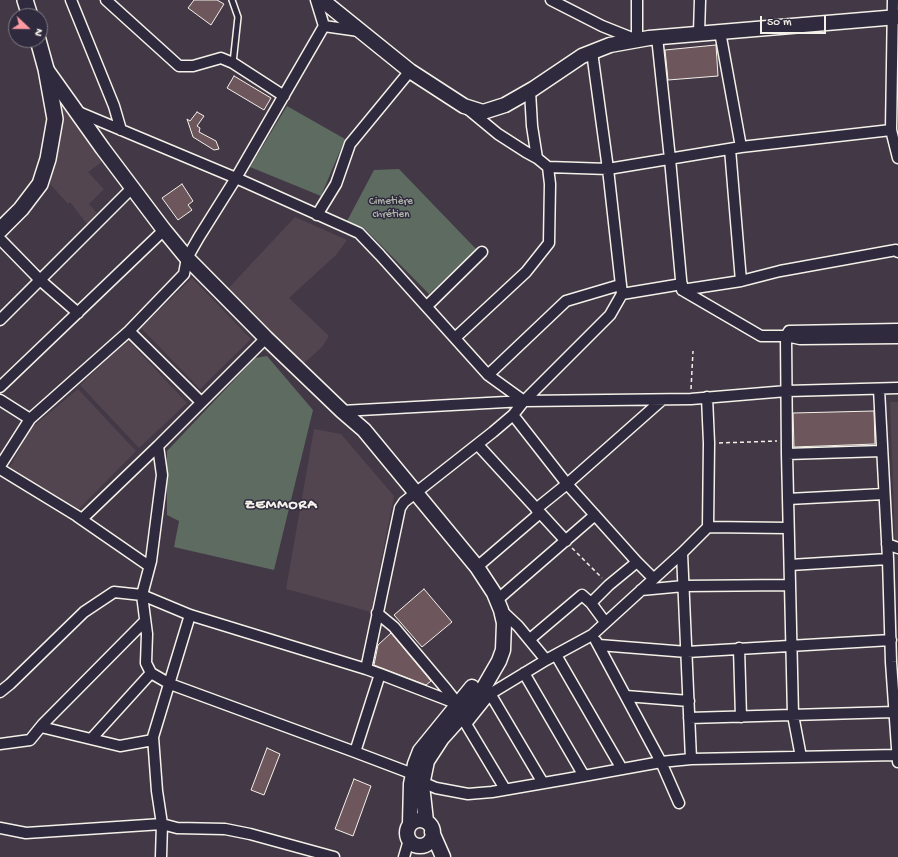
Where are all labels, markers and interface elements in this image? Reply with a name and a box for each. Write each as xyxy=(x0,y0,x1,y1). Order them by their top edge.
north arrow xyxy=(8,8,48,48)
scale bar xyxy=(762,8,828,34)
text: 50 m xyxy=(767,16,792,30)
text: N xyxy=(31,27,45,38)
park label: Cimetière chrétien xyxy=(369,195,413,221)
district label: ZEMMORA xyxy=(245,497,317,515)

